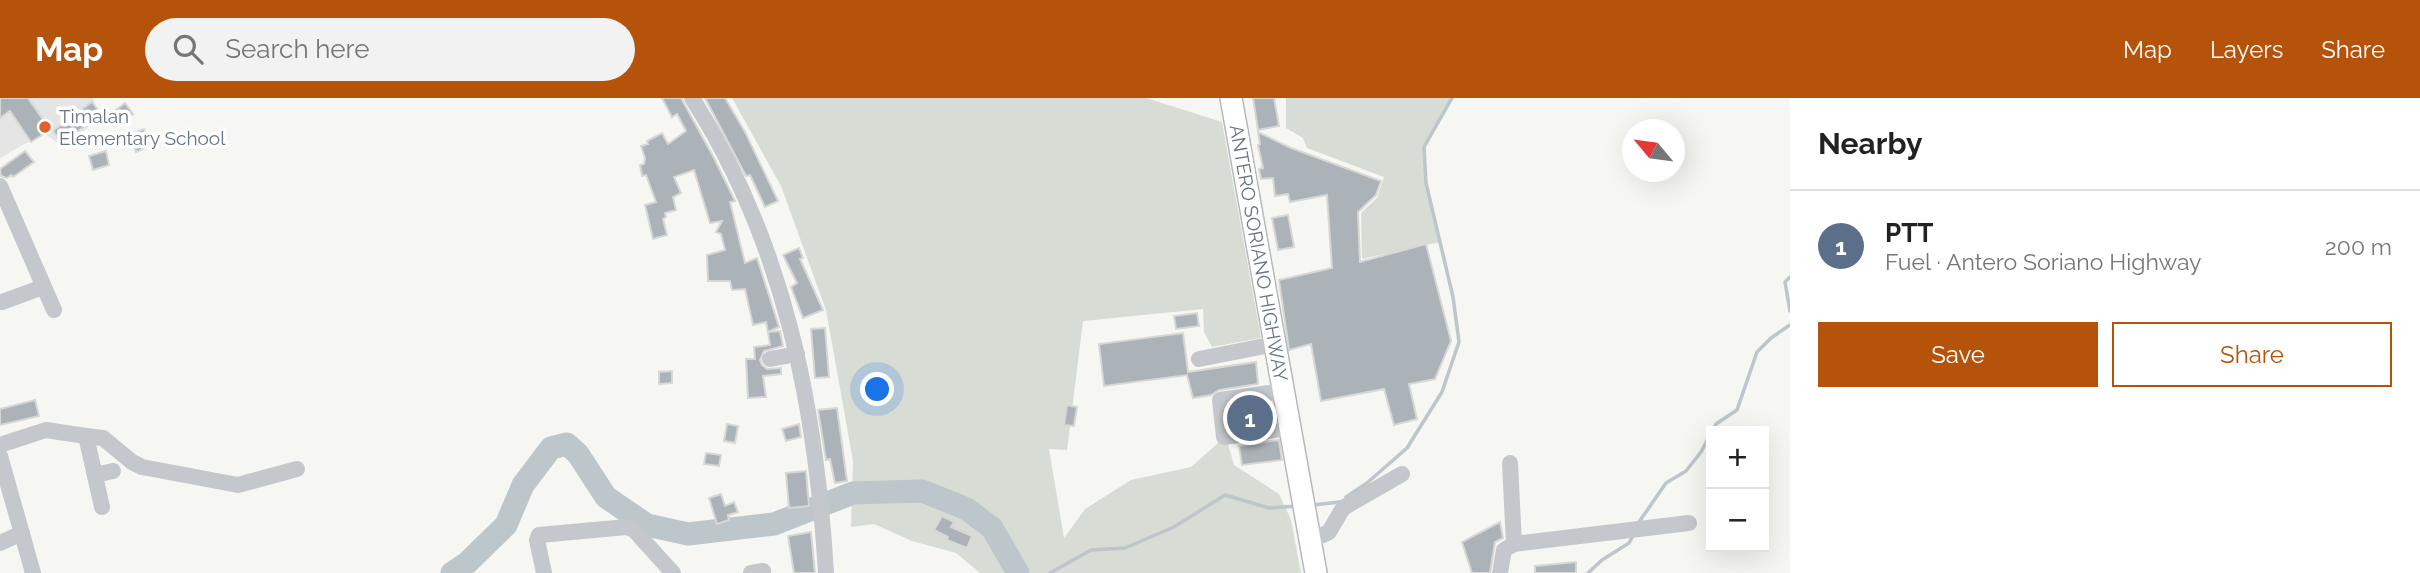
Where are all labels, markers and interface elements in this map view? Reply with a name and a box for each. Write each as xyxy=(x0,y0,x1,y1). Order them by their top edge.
search box xyxy=(145,18,635,81)
text: Map xyxy=(35,30,103,69)
icon: search xyxy=(169,30,207,68)
text: Search here xyxy=(225,34,370,64)
text: Map xyxy=(2123,35,2172,64)
text: Layers xyxy=(2210,35,2283,64)
text: Share xyxy=(2321,35,2385,64)
place label: Timalan Elementary School xyxy=(59,105,226,149)
marker: Timalan Elementary School xyxy=(37,119,53,135)
north arrow xyxy=(1622,119,1685,182)
street label: ANTERO SORIANO HIGHWAY xyxy=(1226,123,1293,384)
text: Nearby xyxy=(1818,126,1922,161)
text: PTT xyxy=(1885,218,1933,248)
text: 1 xyxy=(1835,233,1847,260)
text: 200 m xyxy=(2325,233,2392,260)
text: Fuel · Antero Soriano Highway xyxy=(1885,248,2202,275)
button: Save xyxy=(1818,322,2098,387)
button: Share xyxy=(2112,322,2392,387)
your location xyxy=(860,372,894,406)
pin: 1 xyxy=(1227,392,1273,444)
map controls xyxy=(1706,426,1769,552)
button: + xyxy=(1706,426,1769,489)
button: − xyxy=(1706,489,1769,552)

